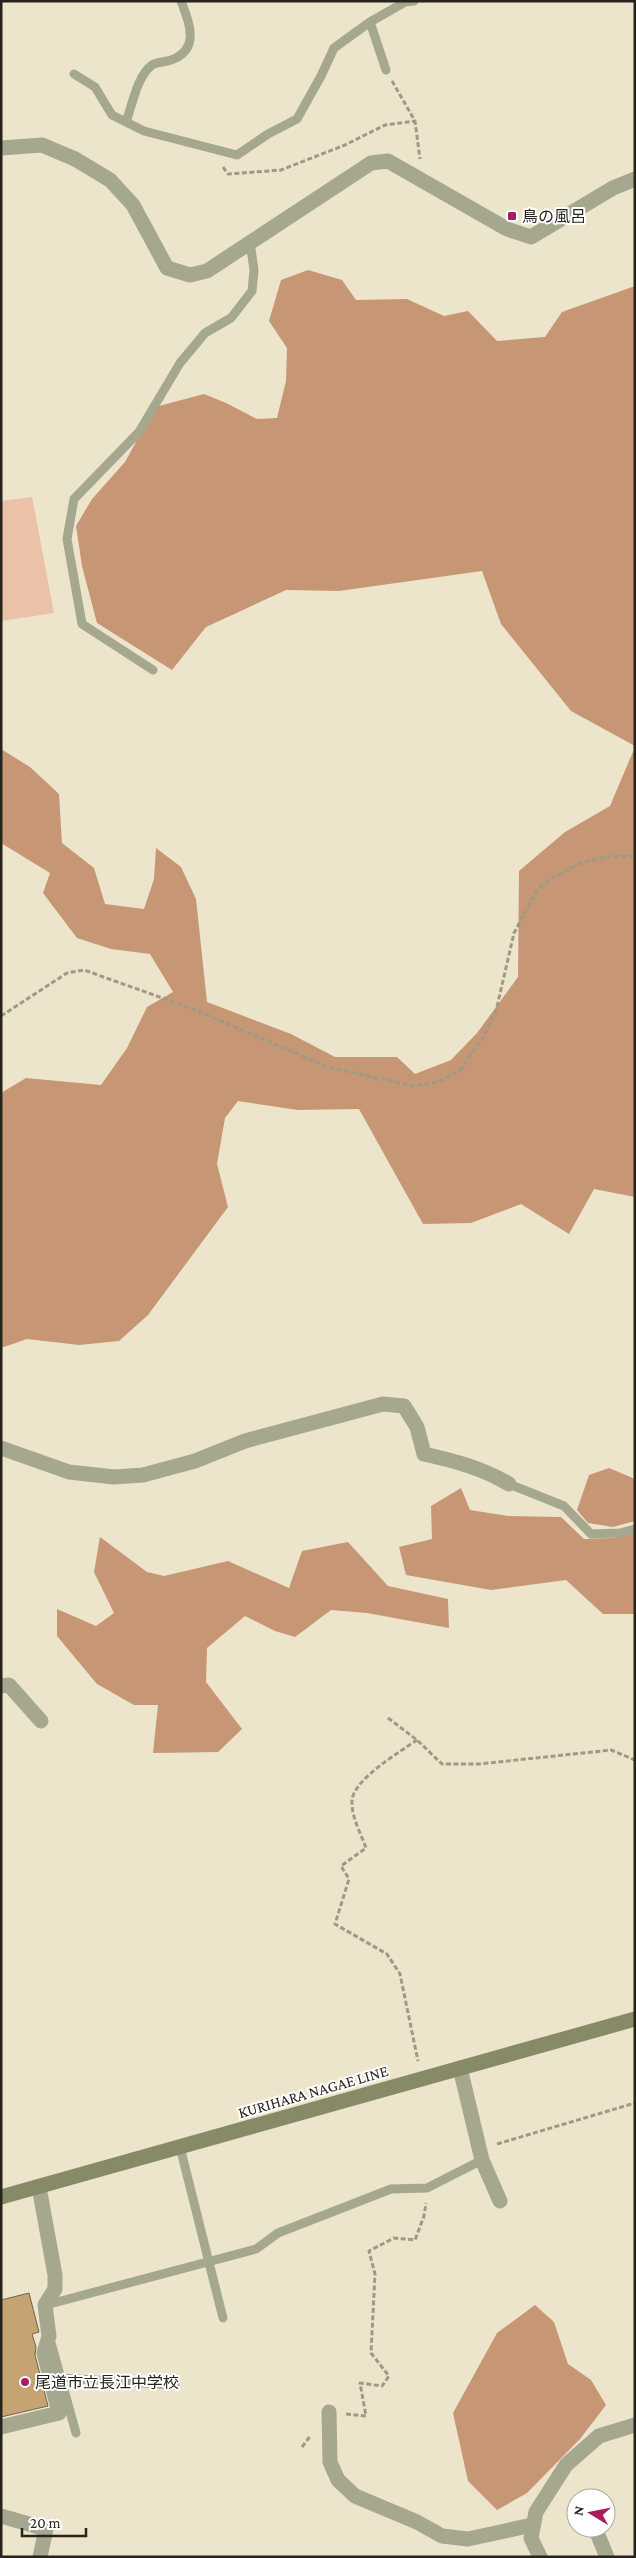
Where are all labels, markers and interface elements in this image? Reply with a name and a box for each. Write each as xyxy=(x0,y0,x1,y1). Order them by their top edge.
place label: 鳥の風呂 xyxy=(522,208,586,225)
marker: 鳥の風呂 xyxy=(506,210,518,222)
street label: KURIHARA NAGAE LINE xyxy=(236,2062,391,2121)
place label: 尾道市立長江中学校 xyxy=(35,2374,179,2391)
marker: 尾道市立長江中学校 xyxy=(19,2376,31,2388)
north arrow xyxy=(566,2488,616,2538)
text: N xyxy=(569,2504,587,2517)
scale bar xyxy=(22,2506,86,2538)
text: 20 m xyxy=(30,2515,61,2531)

